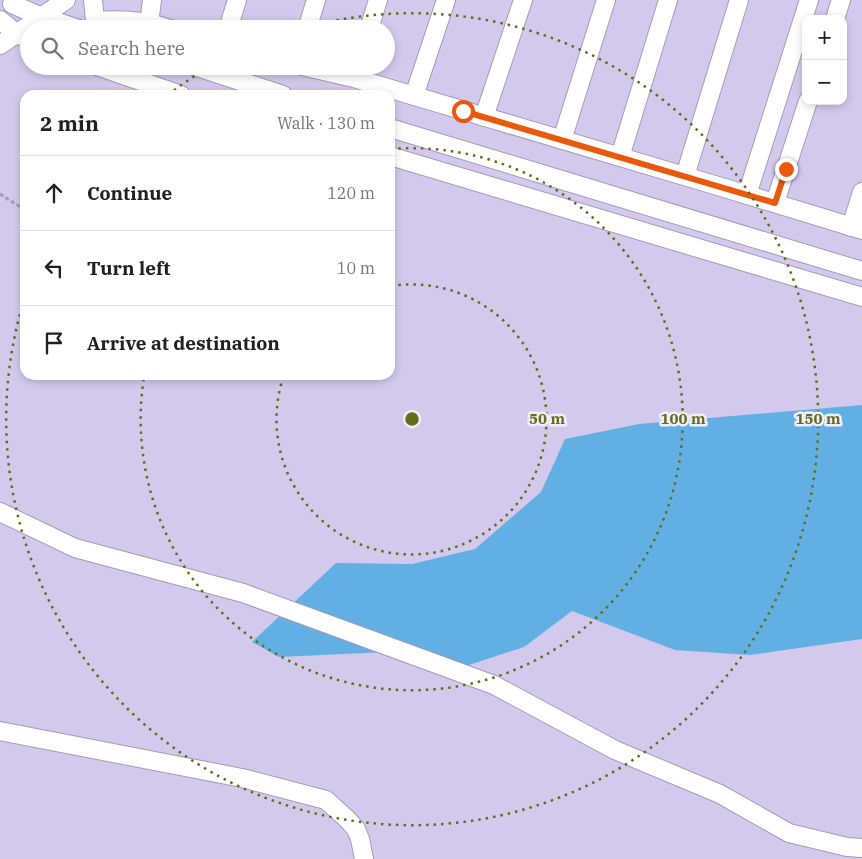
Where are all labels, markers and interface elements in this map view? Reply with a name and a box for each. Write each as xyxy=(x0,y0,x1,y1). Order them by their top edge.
map controls xyxy=(802,15,847,105)
button: + xyxy=(802,15,847,60)
search box xyxy=(20,20,395,75)
icon: search xyxy=(38,34,66,62)
text: Search here xyxy=(78,36,185,60)
button: − xyxy=(802,60,847,105)
route start xyxy=(452,100,475,123)
text: 2 min xyxy=(40,109,99,137)
text: Walk · 130 m xyxy=(277,113,375,133)
route end xyxy=(775,158,798,181)
icon: ahead xyxy=(40,179,68,207)
text: Continue xyxy=(87,181,172,205)
text: 120 m xyxy=(327,183,375,203)
icon: left xyxy=(40,254,68,282)
text: Turn left xyxy=(87,256,170,280)
text: 10 m xyxy=(337,258,375,278)
icon: arrive xyxy=(40,329,68,357)
text: Arrive at destination xyxy=(87,331,280,355)
text: 50 m xyxy=(529,409,565,428)
text: 100 m xyxy=(660,409,706,428)
text: 150 m xyxy=(795,409,841,428)
centre of rings xyxy=(403,410,421,428)

